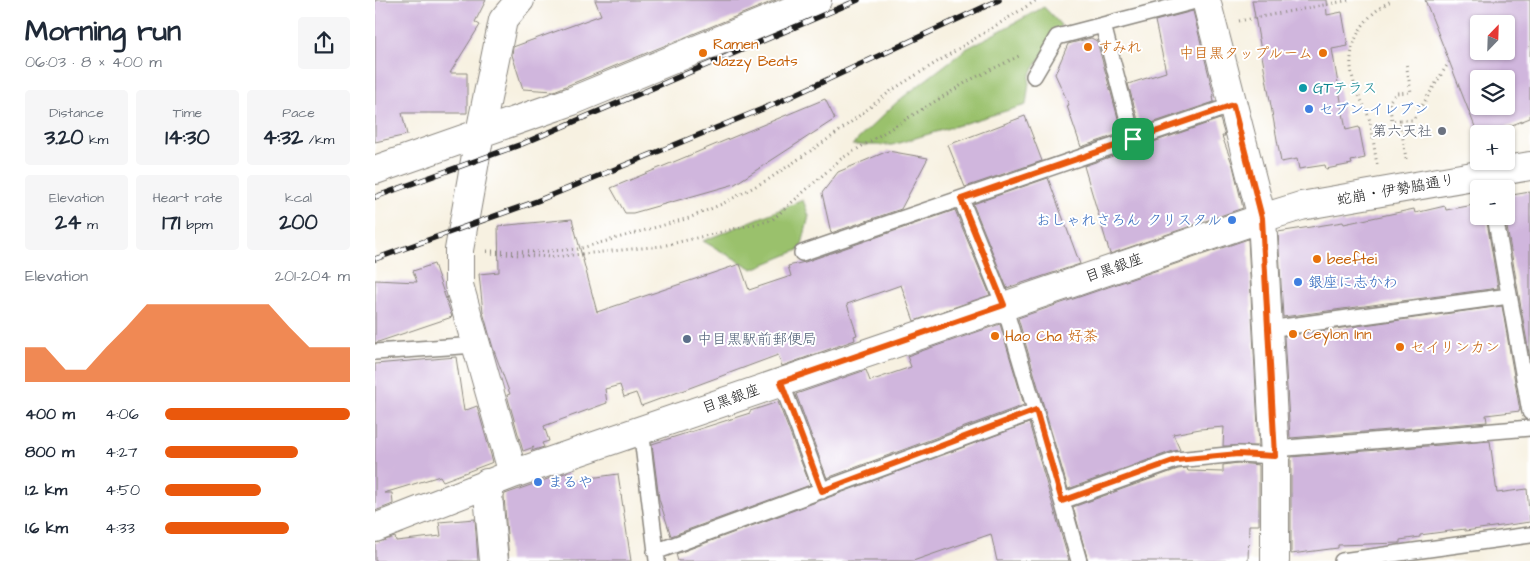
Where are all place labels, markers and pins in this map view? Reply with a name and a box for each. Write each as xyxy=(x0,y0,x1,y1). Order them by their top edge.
place label: Ramen Jazzy Beats xyxy=(713,34,798,73)
place label: すみれ xyxy=(1098,37,1142,58)
marker: すみれ xyxy=(1082,41,1094,53)
place label: 中目黒タップルーム xyxy=(1179,43,1313,64)
marker: Ramen Jazzy Beats xyxy=(697,47,709,59)
marker: 中目黒タップルーム xyxy=(1317,47,1329,59)
place label: GTテラス xyxy=(1313,78,1377,99)
marker: GTテラス xyxy=(1297,82,1309,94)
place label: セブン-イレブン xyxy=(1319,99,1429,120)
marker: セブン-イレブン xyxy=(1303,103,1315,115)
pin xyxy=(1112,118,1154,160)
place label: 第六天社 xyxy=(1372,121,1432,142)
marker: 第六天社 xyxy=(1436,125,1448,137)
place label: おしゃれさろん クリスタル xyxy=(1036,210,1222,231)
marker: おしゃれさろん クリスタル xyxy=(1226,214,1238,226)
place label: beeftei xyxy=(1327,249,1378,270)
marker: beeftei xyxy=(1311,253,1323,265)
place label: 銀座に志かわ xyxy=(1308,272,1398,293)
marker: 銀座に志かわ xyxy=(1292,276,1304,288)
place label: Ceylon Inn xyxy=(1303,324,1372,346)
place label: Hao Cha 好茶 xyxy=(1005,326,1098,347)
marker: Ceylon Inn xyxy=(1287,328,1299,340)
place label: 中目黒駅前郵便局 xyxy=(697,329,817,350)
marker: Hao Cha 好茶 xyxy=(989,330,1001,342)
marker: 中目黒駅前郵便局 xyxy=(681,333,693,345)
place label: セイリンカン xyxy=(1410,337,1500,358)
marker: セイリンカン xyxy=(1394,341,1406,353)
place label: まるや xyxy=(548,472,593,493)
marker: まるや xyxy=(532,476,544,488)

